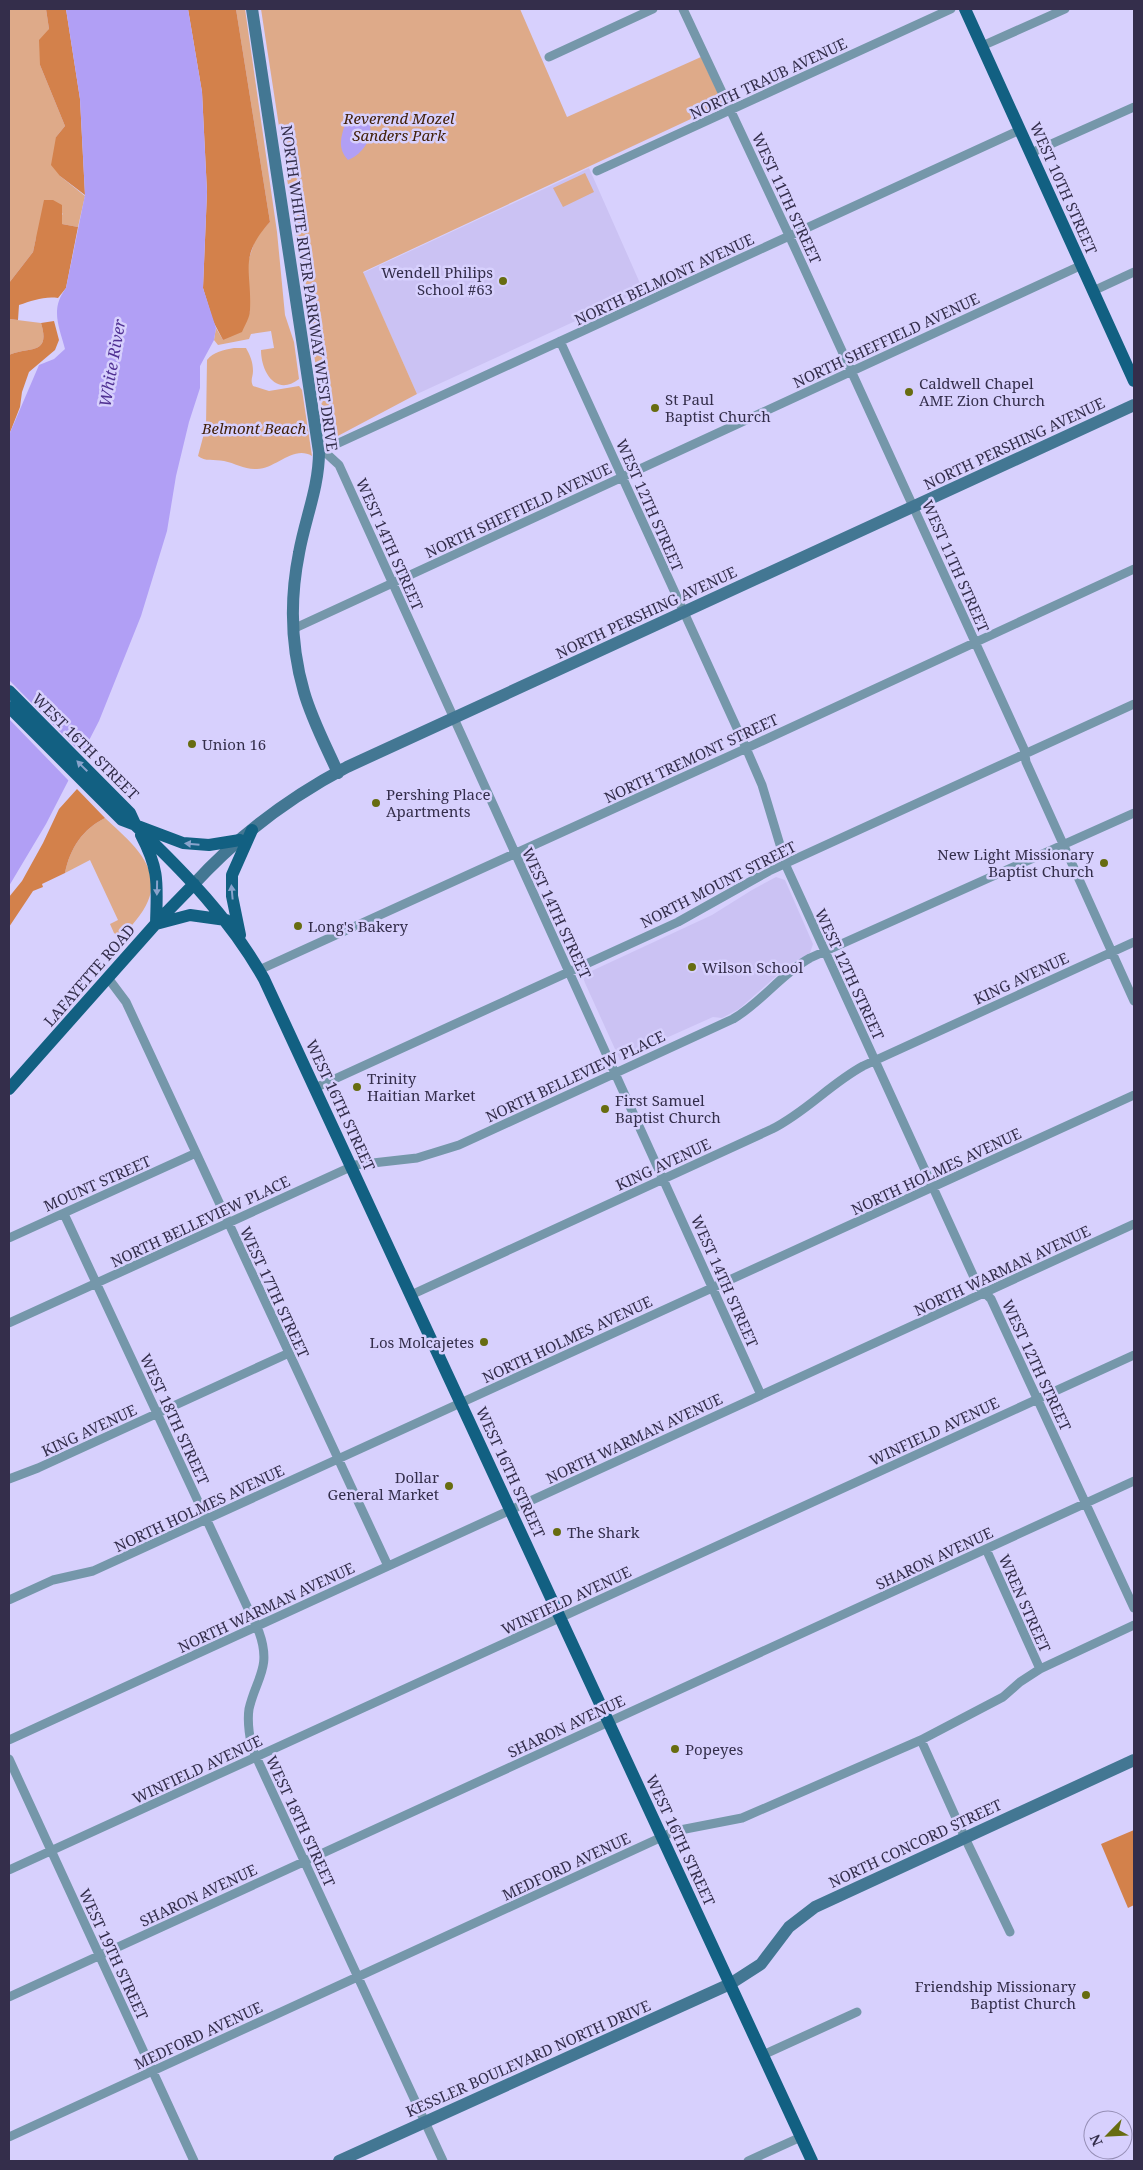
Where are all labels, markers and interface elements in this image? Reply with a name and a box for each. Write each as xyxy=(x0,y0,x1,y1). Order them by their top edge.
street label: NORTH TRAUB AVENUE xyxy=(686,33,850,123)
park label: Reverend Mozel Sanders Park xyxy=(343,108,455,145)
street label: WEST 10TH STREET xyxy=(1026,119,1102,257)
street label: NORTH WHITE RIVER PARKWAY WEST DRIVE xyxy=(277,123,343,453)
street label: WEST 11TH STREET xyxy=(748,129,826,267)
street label: NORTH BELMONT AVENUE xyxy=(571,229,757,329)
place label: Wendell Philips School #63 xyxy=(381,262,493,299)
marker: Wendell Philips School #63 xyxy=(497,275,509,287)
street label: NORTH SHEFFIELD AVENUE xyxy=(790,288,982,392)
water label: White River xyxy=(93,317,131,409)
place label: Caldwell Chapel AME Zion Church xyxy=(919,373,1046,410)
marker: Caldwell Chapel AME Zion Church xyxy=(903,386,915,398)
place label: St Paul Baptist Church xyxy=(665,389,771,426)
street label: NORTH PERSHING AVENUE xyxy=(920,392,1108,494)
marker: St Paul Baptist Church xyxy=(649,402,661,414)
park label: Belmont Beach xyxy=(201,418,306,438)
street label: WEST 12TH STREET xyxy=(612,436,688,574)
street label: NORTH SHEFFIELD AVENUE xyxy=(422,458,614,562)
street label: WEST 14TH STREET xyxy=(352,475,428,613)
street label: WEST 11TH STREET xyxy=(918,497,994,635)
street label: NORTH PERSHING AVENUE xyxy=(552,561,740,663)
street label: WEST 16TH STREET xyxy=(29,689,143,803)
street label: NORTH TREMONT STREET xyxy=(601,709,781,807)
place label: Union 16 xyxy=(202,734,266,754)
marker: Union 16 xyxy=(186,738,198,750)
one-way arrow xyxy=(77,760,89,772)
place label: Pershing Place Apartments xyxy=(386,784,490,821)
marker: Pershing Place Apartments xyxy=(370,797,382,809)
street label: NORTH MOUNT STREET xyxy=(637,836,799,932)
one-way arrow xyxy=(183,840,199,848)
street label: WEST 14TH STREET xyxy=(518,844,596,982)
place label: New Light Missionary Baptist Church xyxy=(937,844,1095,881)
marker: New Light Missionary Baptist Church xyxy=(1098,857,1110,869)
one-way arrow xyxy=(153,880,161,896)
one-way arrow xyxy=(228,884,236,900)
street label: WEST 12TH STREET xyxy=(811,905,889,1043)
place label: Long's Bakery xyxy=(308,916,409,936)
street label: LAFAYETTE ROAD xyxy=(39,920,139,1030)
marker: Long's Bakery xyxy=(292,920,304,932)
street label: KING AVENUE xyxy=(970,947,1072,1009)
place label: Wilson School xyxy=(702,957,804,977)
marker: Wilson School xyxy=(686,961,698,973)
street label: NORTH BELLEVIEW PLACE xyxy=(482,1026,668,1126)
street label: WEST 16TH STREET xyxy=(302,1036,380,1174)
place label: Trinity Haitian Market xyxy=(367,1068,476,1105)
marker: Trinity Haitian Market xyxy=(351,1081,363,1093)
place label: First Samuel Baptist Church xyxy=(615,1090,721,1127)
marker: First Samuel Baptist Church xyxy=(599,1103,611,1115)
street label: NORTH HOLMES AVENUE xyxy=(848,1123,1024,1219)
street label: KING AVENUE xyxy=(612,1133,714,1195)
street label: MOUNT STREET xyxy=(40,1150,154,1216)
street label: NORTH BELLEVIEW PLACE xyxy=(107,1171,293,1271)
street label: WEST 14TH STREET xyxy=(687,1212,763,1350)
street label: NORTH WARMAN AVENUE xyxy=(911,1220,1093,1320)
street label: WEST 17TH STREET xyxy=(236,1223,314,1361)
street label: NORTH HOLMES AVENUE xyxy=(479,1291,655,1387)
street label: WEST 12TH STREET xyxy=(998,1296,1076,1434)
place label: Los Molcajetes xyxy=(370,1332,474,1352)
marker: Los Molcajetes xyxy=(478,1336,490,1348)
street label: WEST 18TH STREET xyxy=(136,1350,214,1488)
street label: NORTH WARMAN AVENUE xyxy=(543,1388,725,1488)
street label: WINFIELD AVENUE xyxy=(866,1392,1002,1470)
street label: KING AVENUE xyxy=(38,1399,140,1461)
street label: WEST 16TH STREET xyxy=(472,1403,550,1541)
street label: NORTH HOLMES AVENUE xyxy=(111,1460,287,1556)
place label: Dollar General Market xyxy=(327,1467,439,1504)
marker: Dollar General Market xyxy=(443,1480,455,1492)
place label: The Shark xyxy=(567,1522,640,1542)
street label: SHARON AVENUE xyxy=(872,1522,996,1594)
marker: The Shark xyxy=(551,1526,563,1538)
street label: WREN STREET xyxy=(995,1551,1055,1655)
street label: NORTH WARMAN AVENUE xyxy=(175,1557,357,1657)
street label: WINFIELD AVENUE xyxy=(498,1561,634,1639)
street label: SHARON AVENUE xyxy=(504,1690,628,1762)
street label: WINFIELD AVENUE xyxy=(129,1730,265,1808)
place label: Popeyes xyxy=(685,1739,743,1759)
marker: Popeyes xyxy=(669,1743,681,1755)
street label: WEST 18TH STREET xyxy=(262,1752,340,1890)
street label: WEST 16TH STREET xyxy=(642,1771,720,1909)
street label: NORTH CONCORD STREET xyxy=(825,1794,1005,1892)
street label: MEDFORD AVENUE xyxy=(499,1827,633,1905)
street label: SHARON AVENUE xyxy=(136,1859,260,1931)
street label: WEST 19TH STREET xyxy=(75,1885,153,2023)
place label: Friendship Missionary Baptist Church xyxy=(915,1976,1077,2013)
marker: Friendship Missionary Baptist Church xyxy=(1080,1989,1092,2001)
street label: KESSLER BOULEVARD NORTH DRIVE xyxy=(403,1995,653,2121)
street label: MEDFORD AVENUE xyxy=(131,1996,265,2074)
north arrow xyxy=(1083,2110,1133,2160)
text: N xyxy=(1085,2132,1107,2149)

